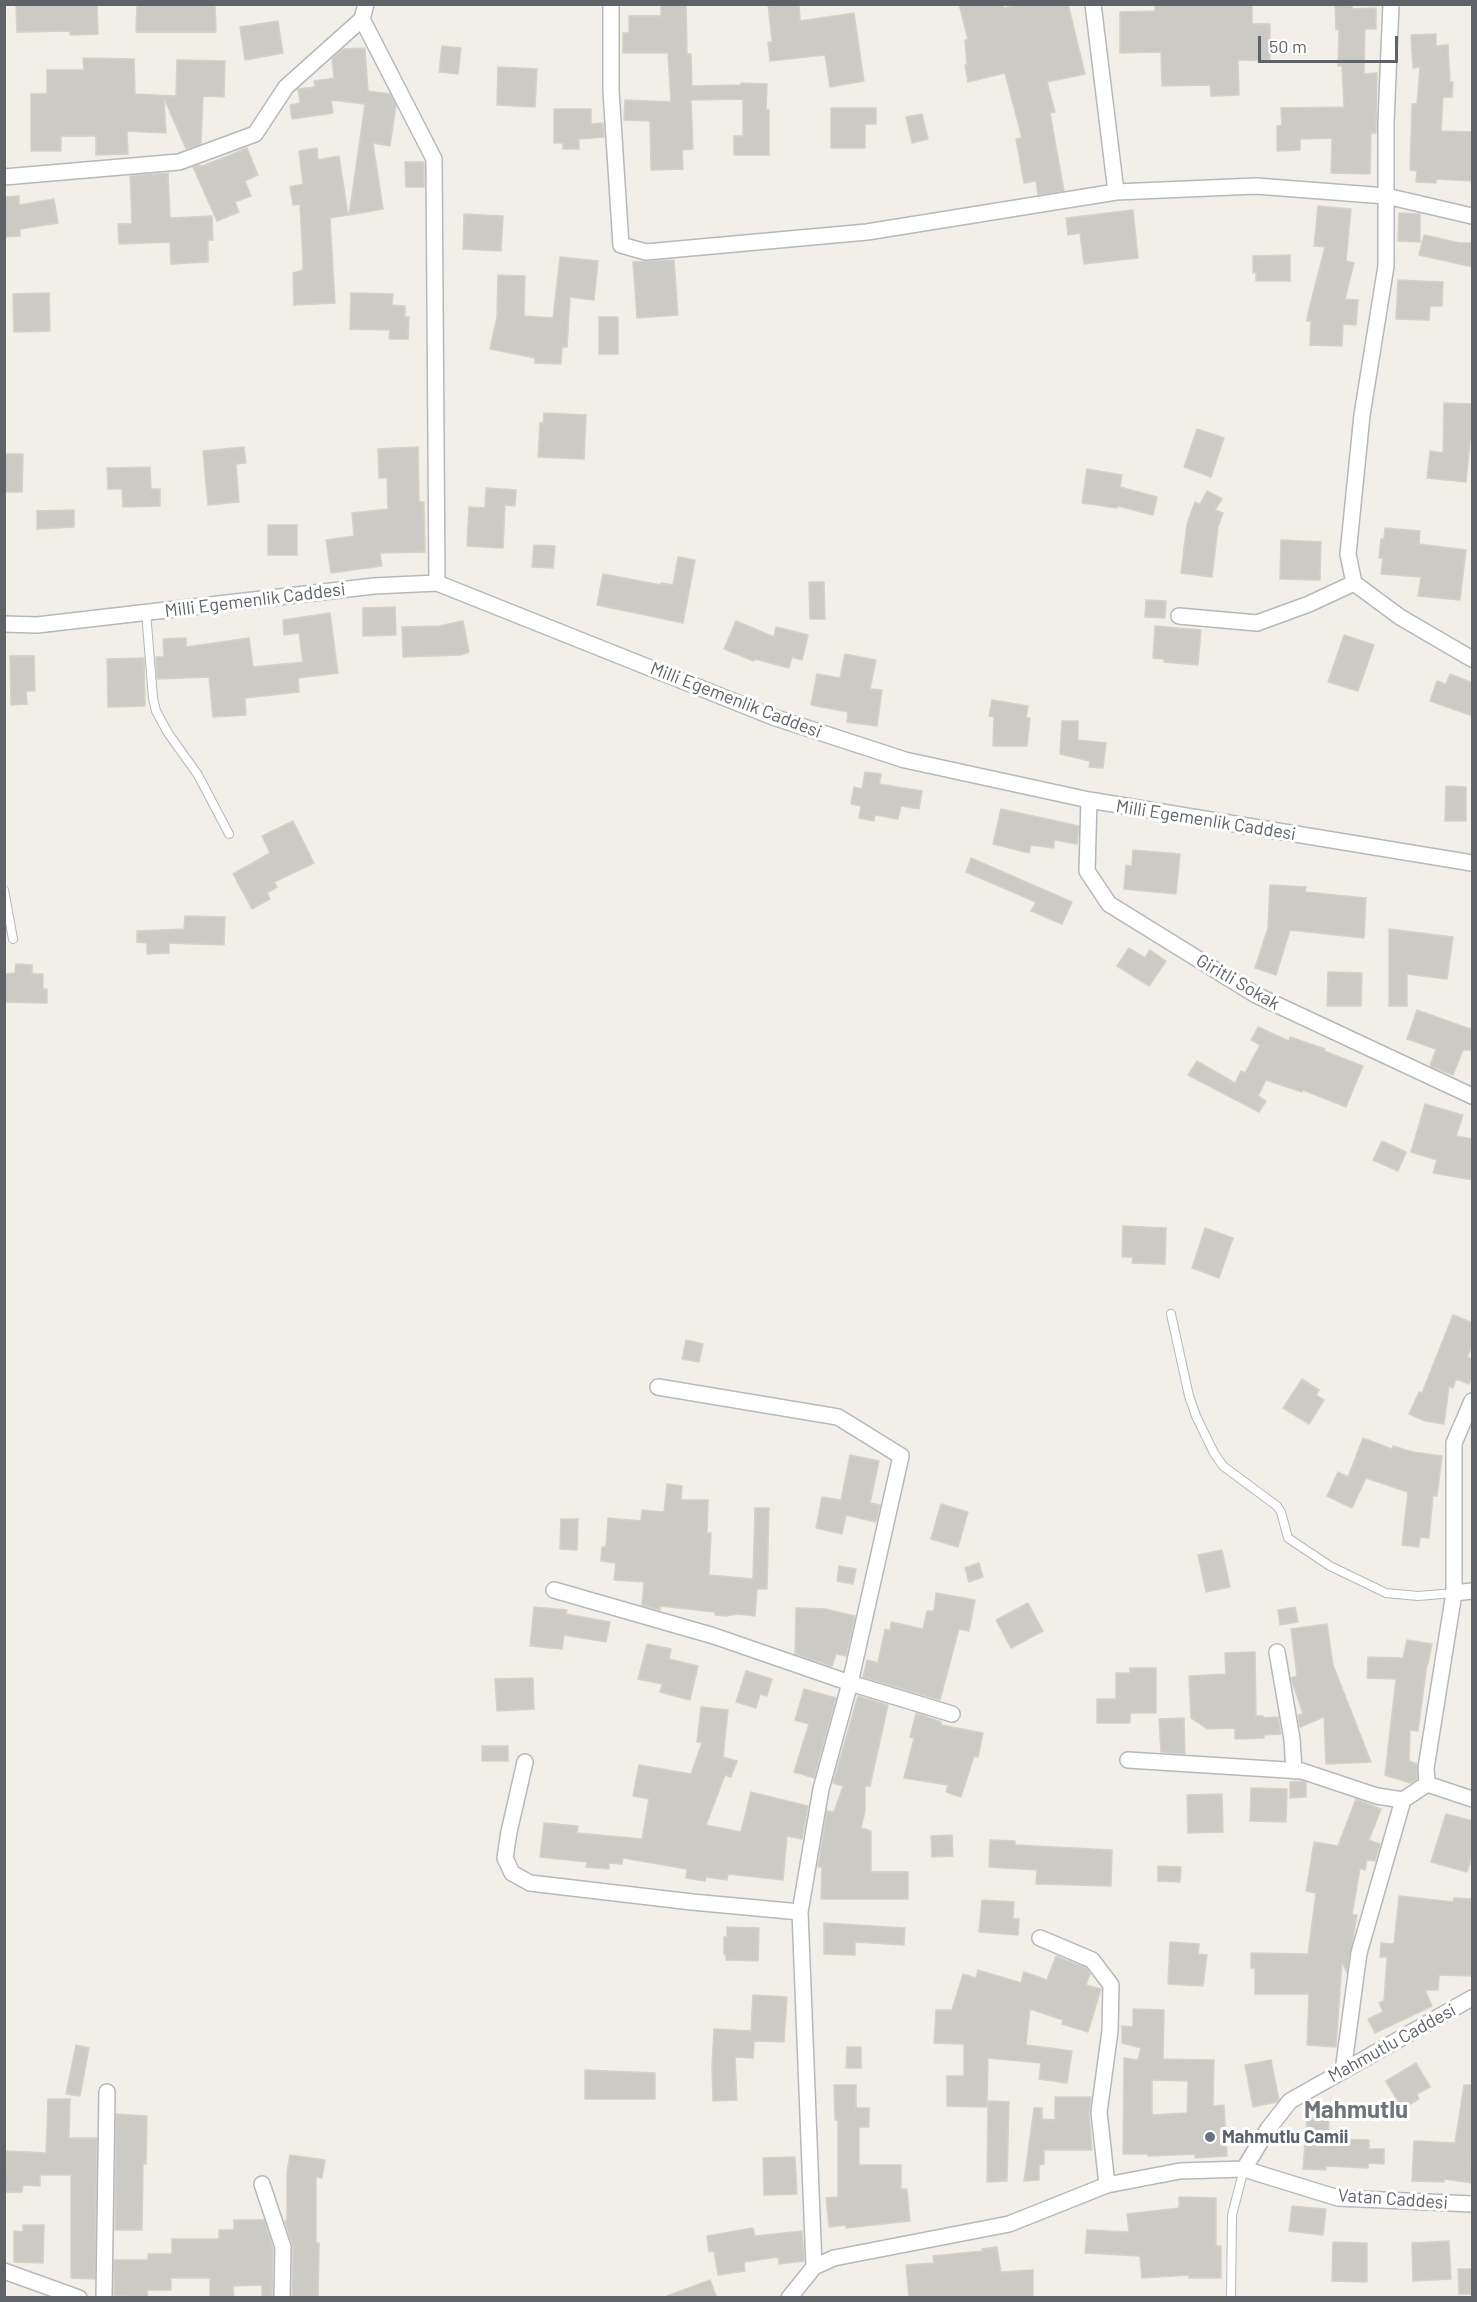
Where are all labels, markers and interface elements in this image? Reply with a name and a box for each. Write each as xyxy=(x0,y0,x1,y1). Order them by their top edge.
scale bar xyxy=(1261,24,1400,62)
text: 50 m xyxy=(1269,35,1307,57)
street label: Milli Egemenlik Caddesi xyxy=(163,578,347,622)
street label: Milli Egemenlik Caddesi xyxy=(647,657,825,743)
street label: Milli Egemenlik Caddesi xyxy=(1115,795,1297,845)
street label: Giritli Sokak xyxy=(1192,949,1284,1015)
street label: Mahmutlu Caddesi xyxy=(1324,1999,1460,2087)
district label: Mahmutlu xyxy=(1304,2096,1408,2124)
place label: Mahmutlu Camii xyxy=(1222,2126,1348,2148)
marker: Mahmutlu Camii xyxy=(1203,2130,1217,2144)
street label: Vatan Caddesi xyxy=(1337,2184,1449,2214)

